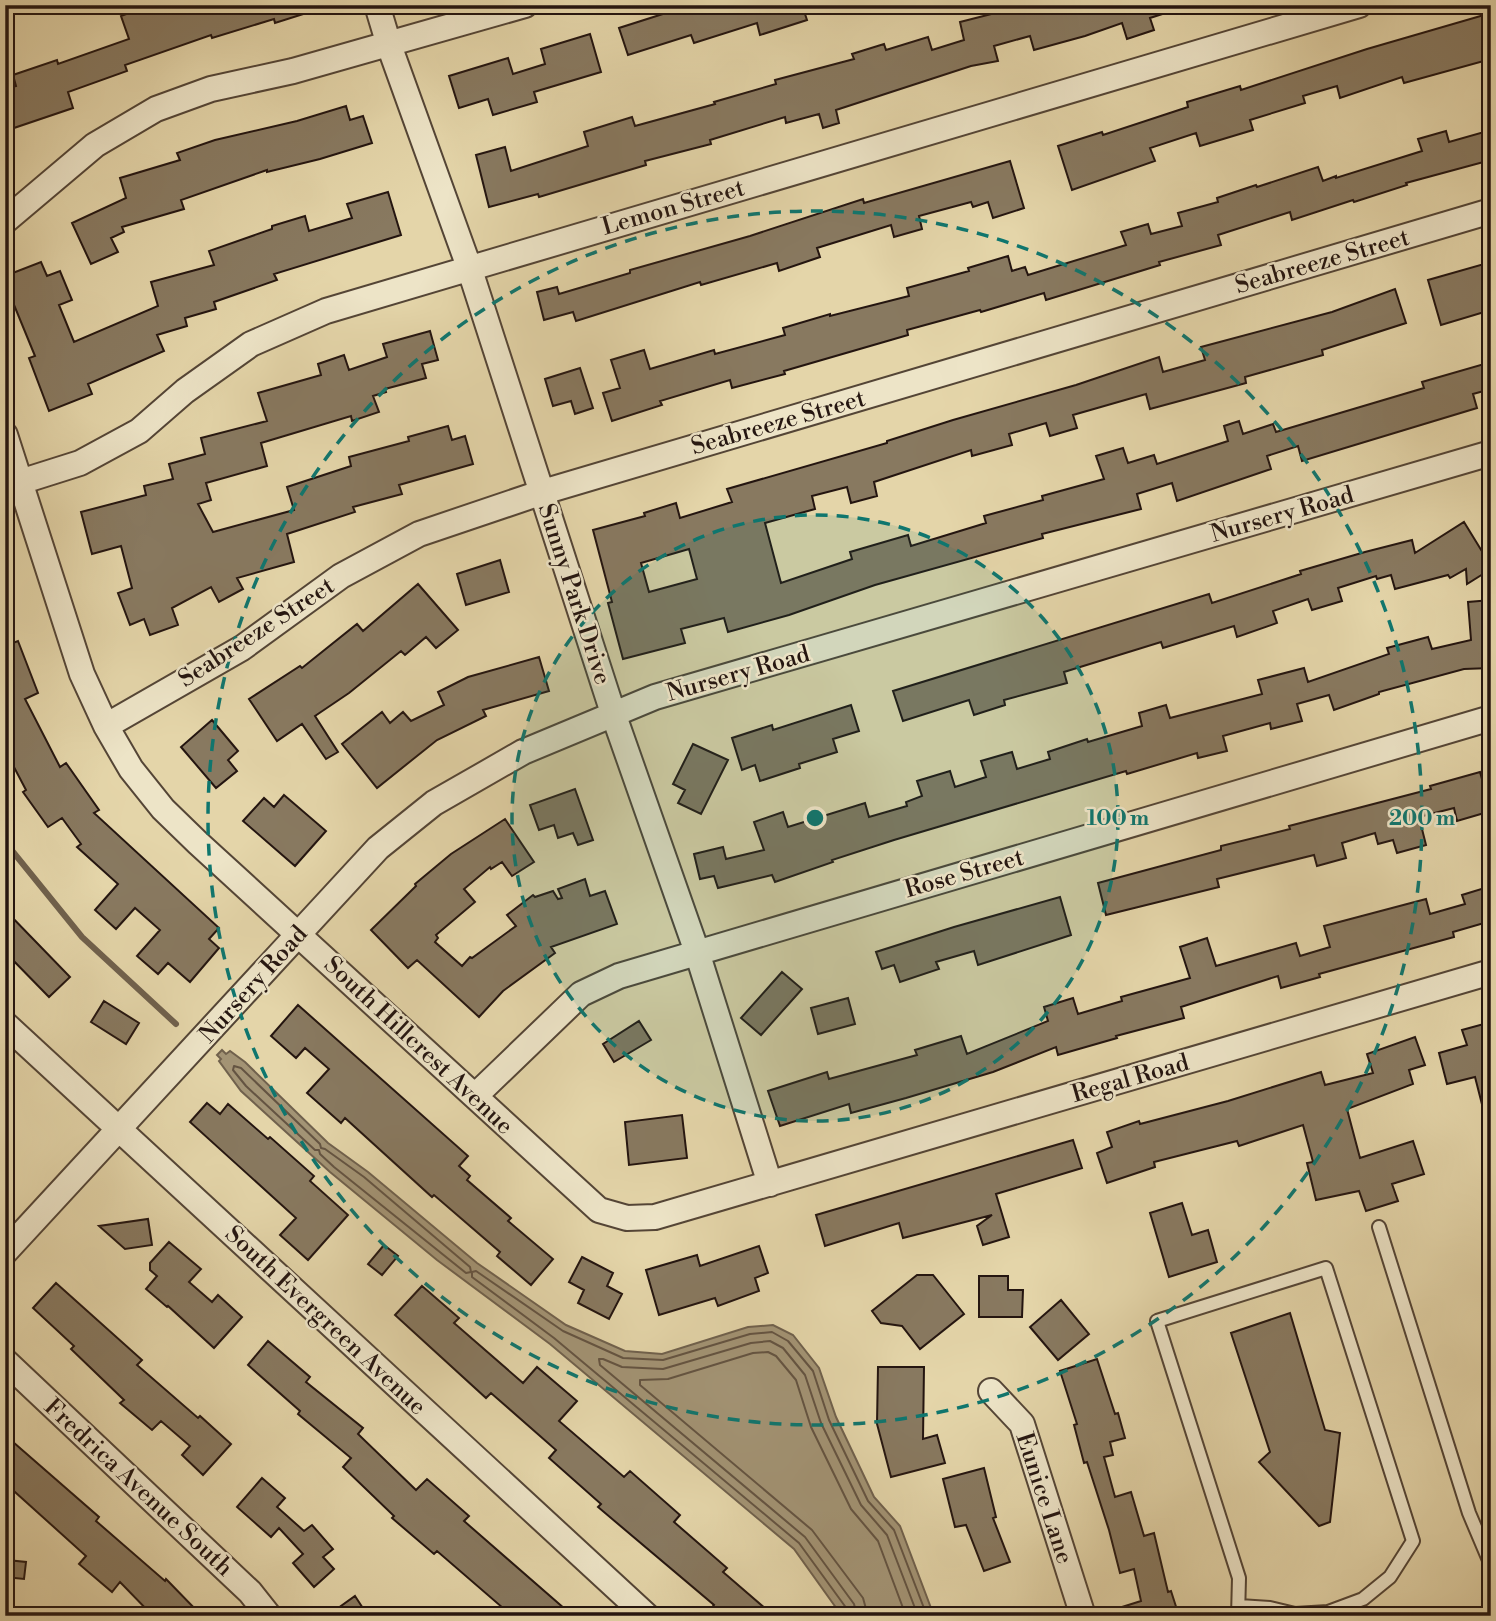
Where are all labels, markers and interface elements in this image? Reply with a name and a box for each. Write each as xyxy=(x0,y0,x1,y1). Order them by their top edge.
street label: Lemon Street xyxy=(599,173,749,243)
street label: Seabreeze Street xyxy=(1232,223,1413,301)
street label: Seabreeze Street xyxy=(688,384,869,462)
street label: Nursery Road xyxy=(1207,480,1358,550)
street label: Sunny Park Drive xyxy=(531,500,617,689)
street label: Seabreeze Street xyxy=(173,571,341,694)
street label: Nursery Road xyxy=(663,639,814,709)
centre of rings xyxy=(803,806,827,830)
text: 100 m xyxy=(1087,806,1149,832)
text: 200 m xyxy=(1389,806,1455,832)
street label: Rose Street xyxy=(901,843,1028,905)
street label: Nursery Road xyxy=(193,919,315,1050)
street label: South Hillcrest Avenue xyxy=(317,950,519,1141)
street label: Regal Road xyxy=(1068,1048,1193,1110)
street label: South Evergreen Avenue xyxy=(218,1220,432,1422)
street label: Fredrica Avenue South xyxy=(38,1392,239,1583)
street label: Eunice Lane xyxy=(1009,1429,1079,1568)

